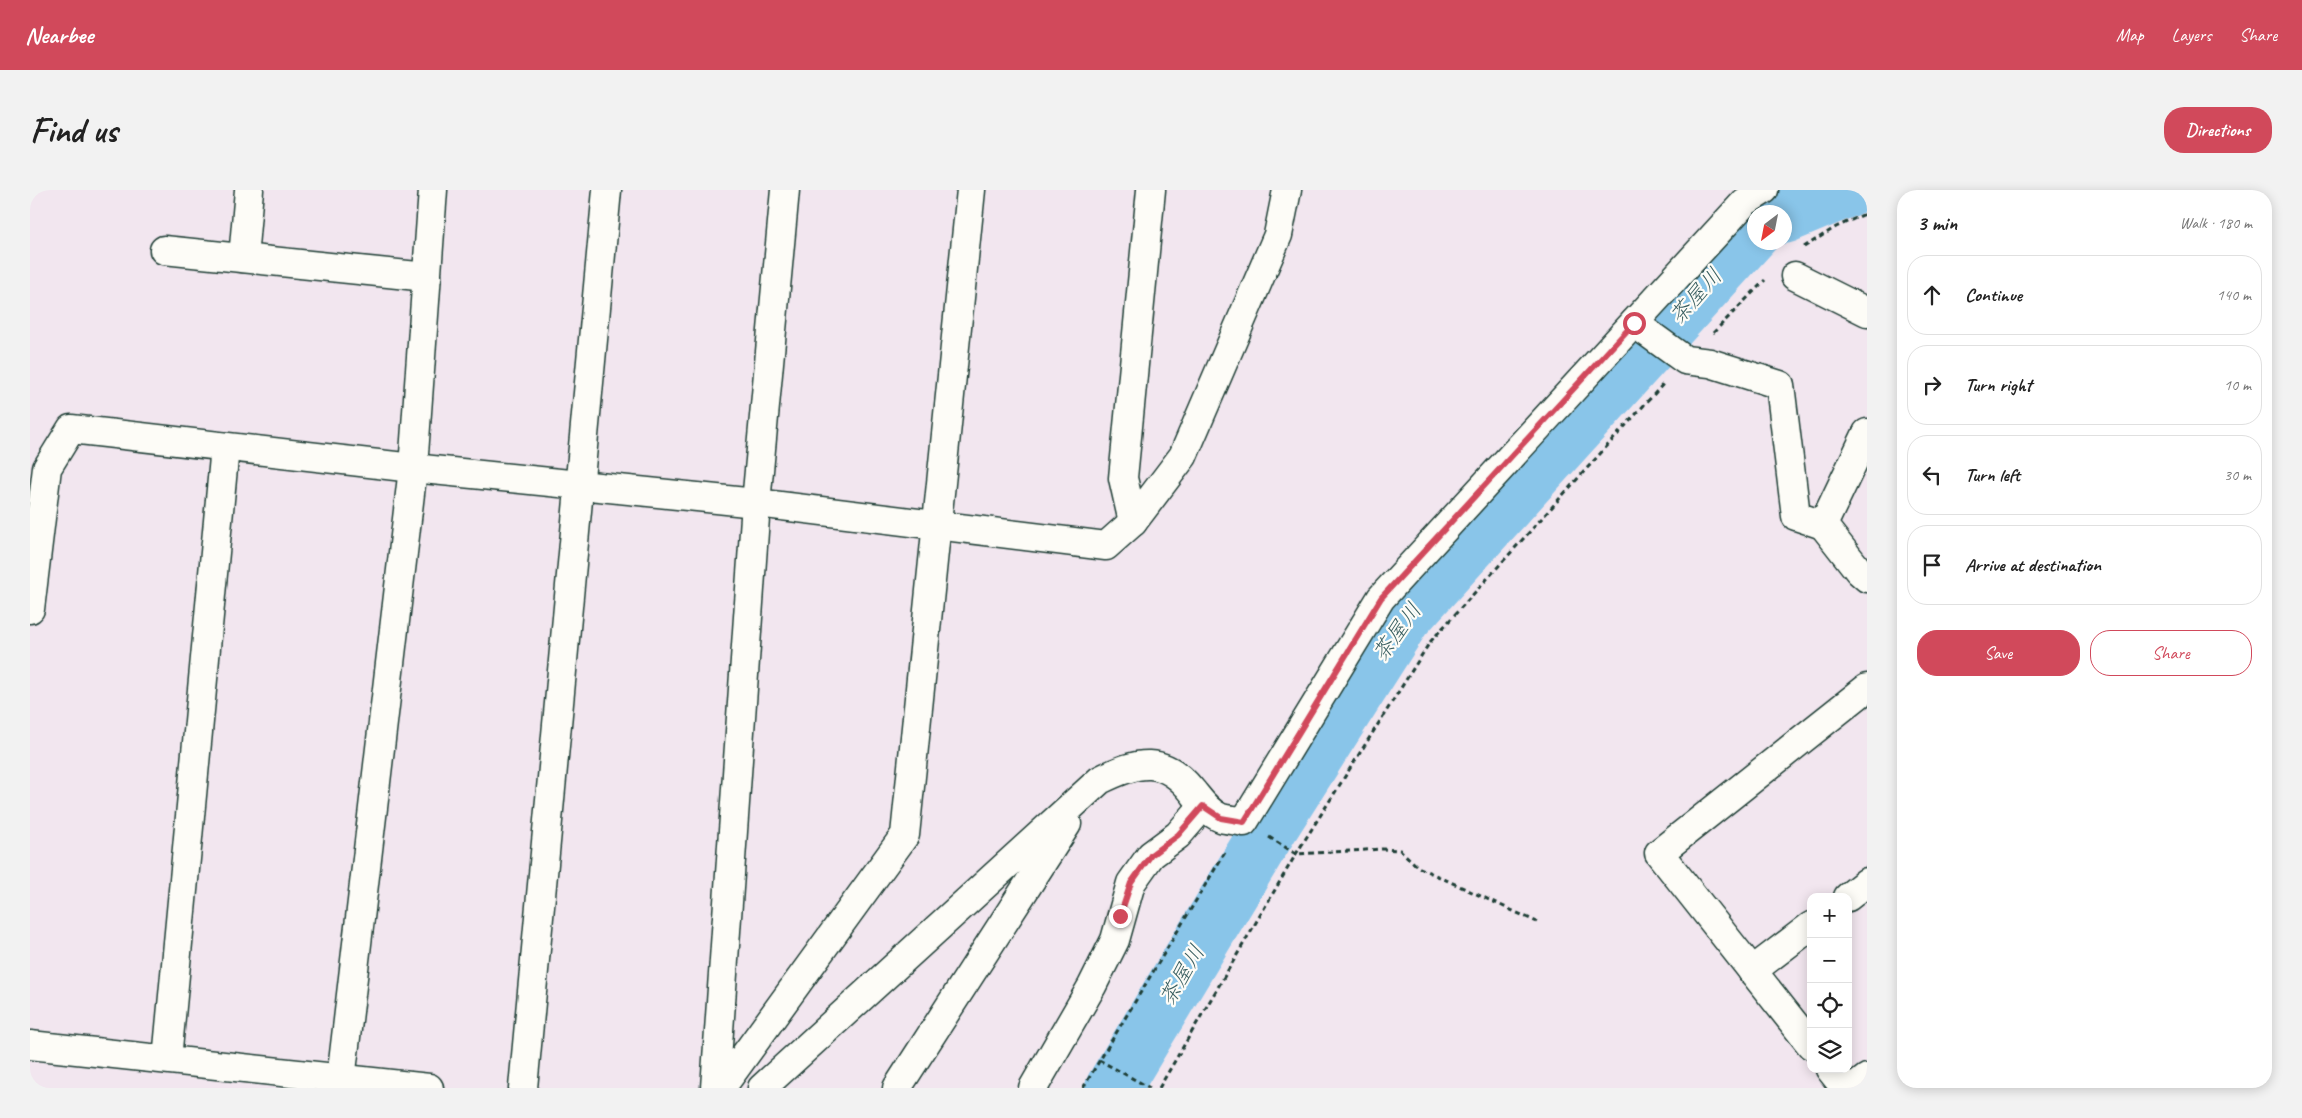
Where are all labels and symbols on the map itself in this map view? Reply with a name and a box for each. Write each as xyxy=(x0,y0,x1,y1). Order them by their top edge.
north arrow xyxy=(1747,205,1792,250)
water label: 茶屋川 xyxy=(1664,262,1728,330)
route start xyxy=(1623,312,1646,335)
water label: 茶屋川 xyxy=(1366,597,1428,667)
route end xyxy=(1109,905,1132,928)
water label: 茶屋川 xyxy=(1153,939,1211,1011)

